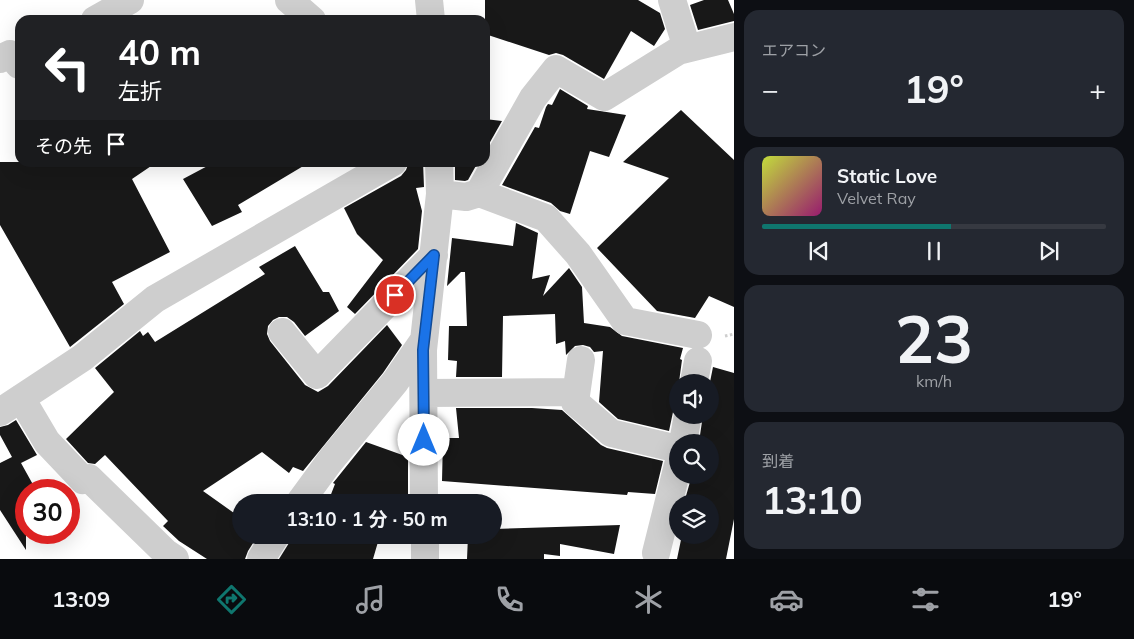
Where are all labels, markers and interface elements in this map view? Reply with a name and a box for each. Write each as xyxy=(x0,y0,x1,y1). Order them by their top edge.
text: 40 m xyxy=(118,30,201,74)
icon: left xyxy=(35,35,100,100)
text: エアコン xyxy=(762,40,826,60)
text: 19° xyxy=(904,65,964,113)
text: − xyxy=(762,72,779,107)
text: + xyxy=(1089,72,1106,107)
text: 左折 xyxy=(118,77,162,105)
icon: arrive xyxy=(102,130,130,158)
text: その先 xyxy=(35,134,92,158)
text: Static Love xyxy=(837,164,937,188)
text: Velvet Ray xyxy=(837,188,916,208)
icon: previous xyxy=(805,237,833,265)
icon: pause xyxy=(920,237,948,265)
icon: next xyxy=(1035,237,1063,265)
pin xyxy=(374,274,416,316)
icon: arrive xyxy=(381,281,409,309)
text: 23 xyxy=(895,298,973,379)
text: km/h xyxy=(916,371,952,391)
map controls xyxy=(669,374,719,544)
button: sound xyxy=(669,374,719,424)
position arrow xyxy=(397,413,449,465)
button: search xyxy=(669,434,719,484)
text: 到着 xyxy=(762,451,794,471)
text: 13:10 xyxy=(762,476,863,524)
speed limit sign: 30 xyxy=(15,479,80,544)
button: layers xyxy=(669,494,719,544)
text: 13:10 · 1 分 · 50 m xyxy=(286,507,448,531)
icon: directions xyxy=(214,582,249,617)
icon: music xyxy=(353,582,388,617)
icon: phone xyxy=(492,582,527,617)
icon: climate xyxy=(631,582,666,617)
icon: car xyxy=(769,582,804,617)
icon: filters xyxy=(908,582,943,617)
text: 13:09 xyxy=(52,585,110,613)
text: 19° xyxy=(1047,585,1082,613)

